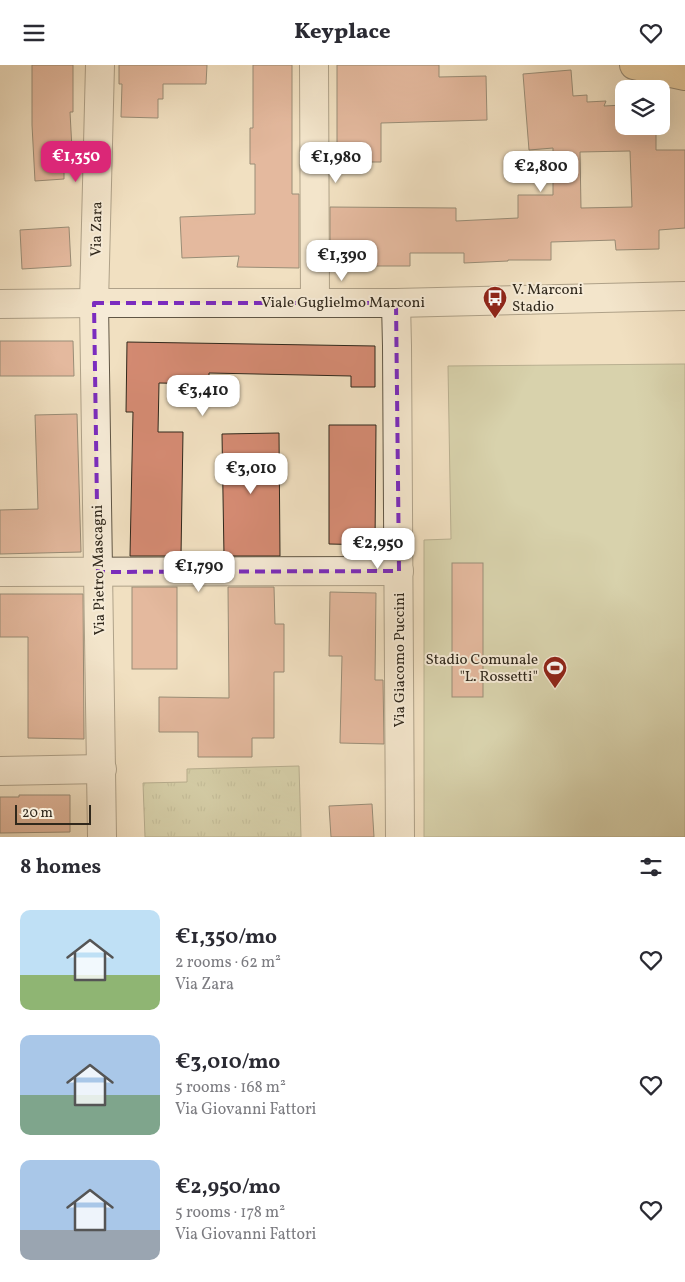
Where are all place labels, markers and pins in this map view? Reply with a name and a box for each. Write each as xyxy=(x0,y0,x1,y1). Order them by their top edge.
pin: €1,350 xyxy=(35,141,117,183)
pin: €1,980 xyxy=(295,141,377,184)
pin: €2,800 xyxy=(500,151,582,193)
pin: €1,390 xyxy=(301,239,383,282)
place label: V. Marconi Stadio xyxy=(512,280,583,318)
bus stop icon: V. Marconi Stadio xyxy=(482,285,508,319)
pin: €3,410 xyxy=(162,375,244,417)
pin: €3,010 xyxy=(210,453,292,495)
pin: €2,950 xyxy=(337,527,419,570)
pin: €1,790 xyxy=(158,551,240,593)
place label: Stadio Comunale "L. Rossetti" xyxy=(425,650,538,688)
sports icon: Stadio Comunale "L. Rossetti" xyxy=(542,655,568,689)

